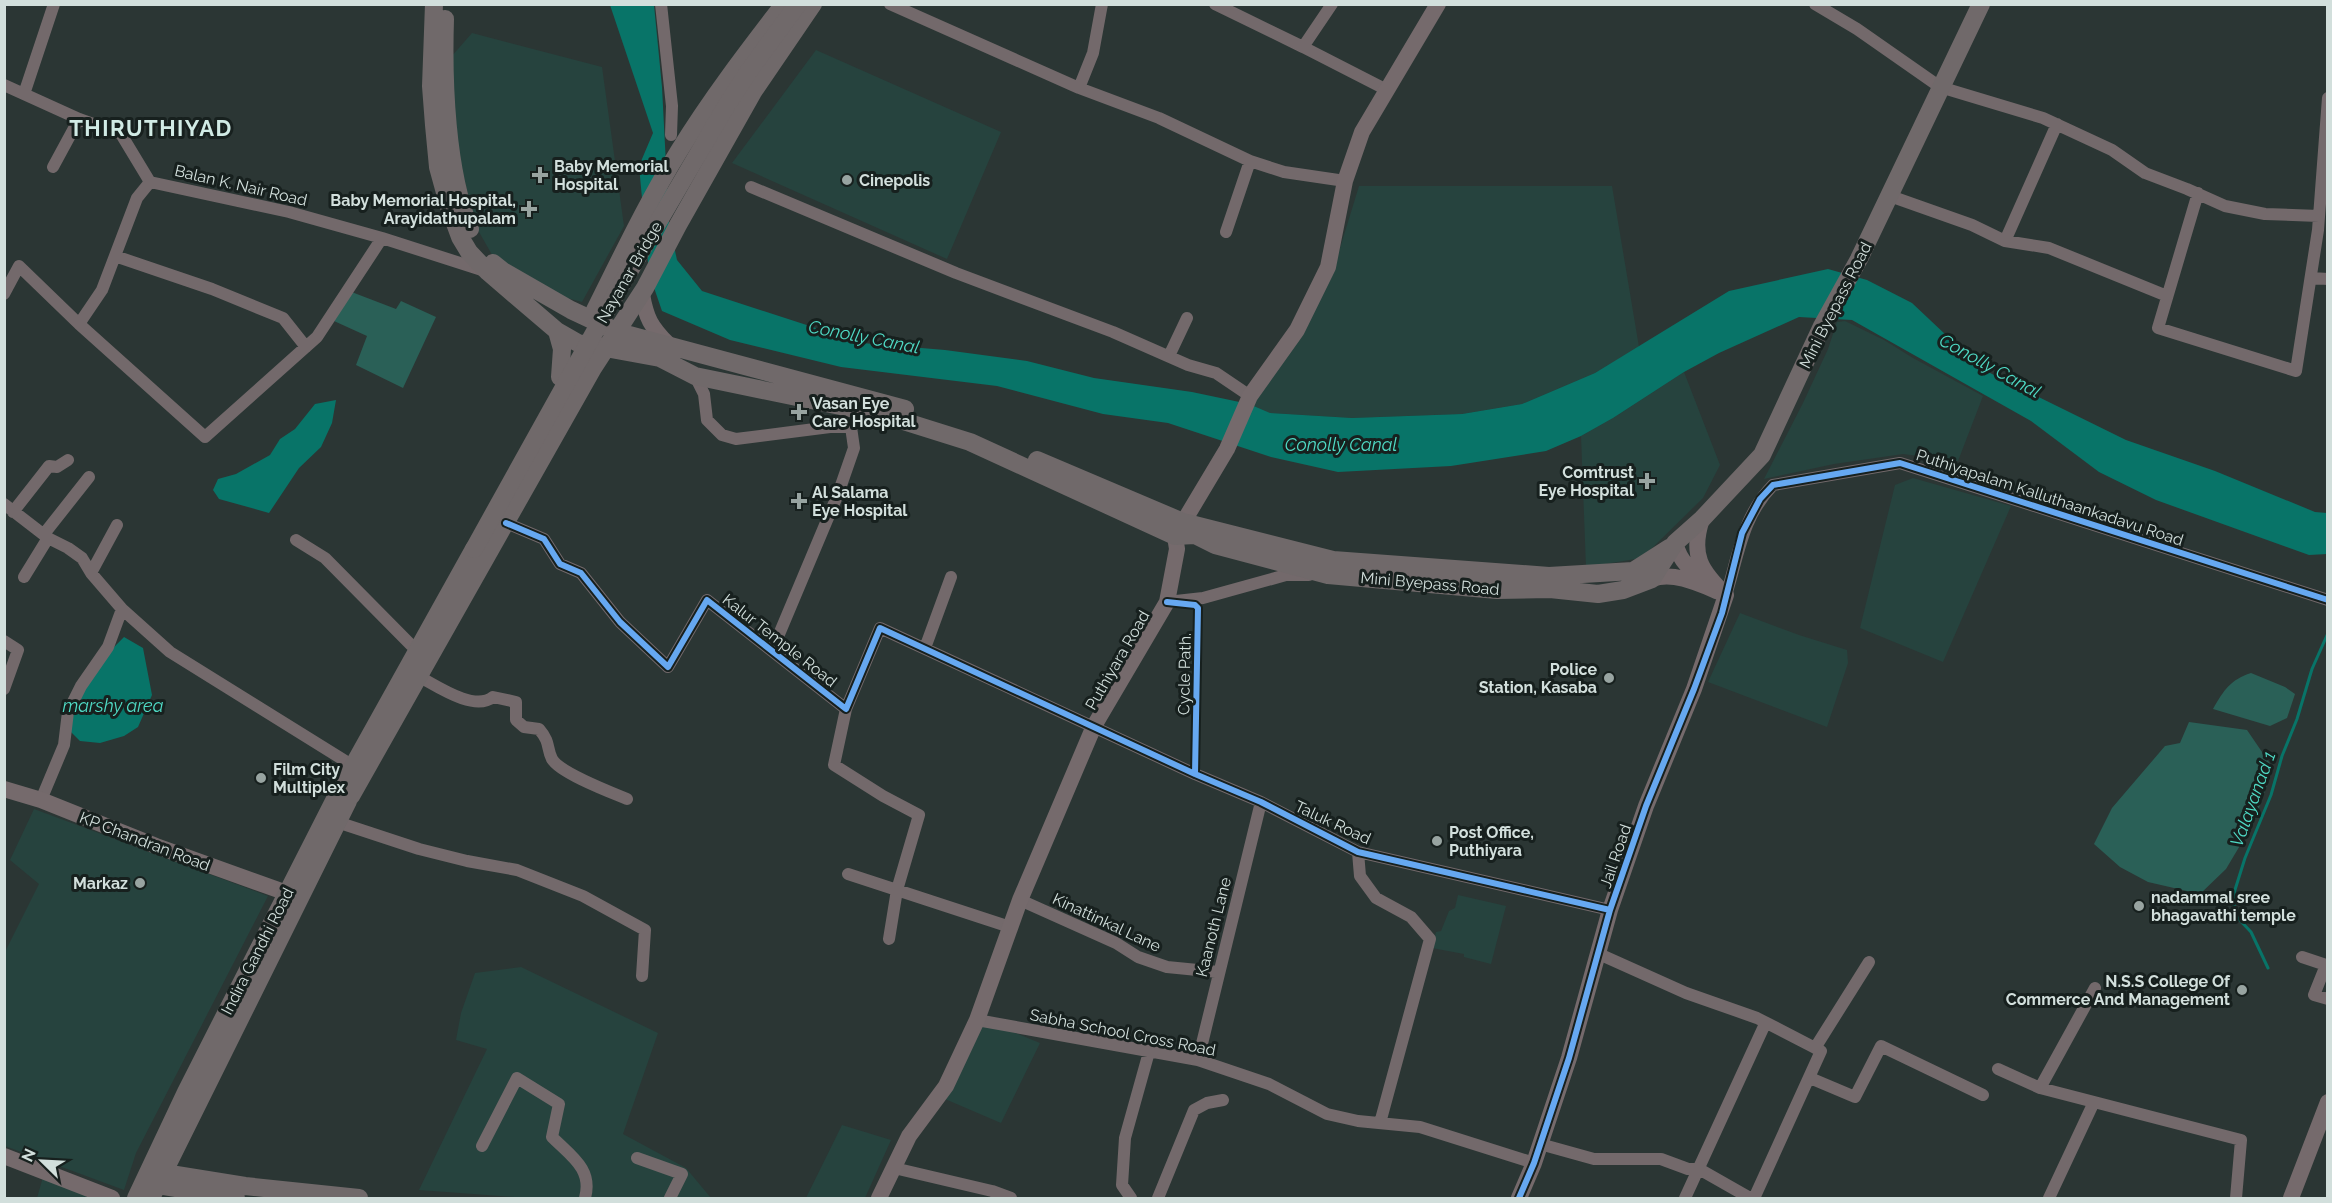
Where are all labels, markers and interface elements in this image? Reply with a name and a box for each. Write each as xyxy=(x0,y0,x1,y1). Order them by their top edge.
district label: THIRUTHIYAD xyxy=(69,115,233,141)
place label: Baby Memorial Hospital xyxy=(554,157,669,194)
street label: Balan K. Nair Road xyxy=(173,161,309,210)
marker: Baby Memorial Hospital xyxy=(531,166,549,184)
place label: Cinepolis xyxy=(859,171,930,190)
marker: Cinepolis xyxy=(840,173,854,187)
place label: Baby Memorial Hospital, Arayidathupalam xyxy=(330,191,516,228)
marker: Baby Memorial Hospital, Arayidathupalam xyxy=(520,200,538,218)
street label: Nayanar Bridge xyxy=(593,218,666,326)
street label: Mini Byepass Road xyxy=(1795,239,1876,372)
water label: Conolly Canal xyxy=(807,315,922,358)
water label: Conolly Canal xyxy=(1936,329,2045,402)
place label: Vasan Eye Care Hospital xyxy=(812,394,917,431)
marker: Vasan Eye Care Hospital xyxy=(790,403,808,421)
water label: Conolly Canal xyxy=(1285,434,1398,455)
street label: Puthiyapalam Kalluthaankadavu Road xyxy=(1914,445,2186,550)
place label: Comtrust Eye Hospital xyxy=(1539,463,1635,500)
marker: Comtrust Eye Hospital xyxy=(1638,472,1656,490)
place label: Al Salama Eye Hospital xyxy=(812,483,908,520)
marker: Al Salama Eye Hospital xyxy=(790,492,808,510)
street label: Mini Byepass Road xyxy=(1360,568,1500,599)
street label: Kalur Temple Road xyxy=(719,590,841,691)
street label: Puthiyara Road xyxy=(1081,607,1154,713)
street label: Cycle Path. xyxy=(1174,633,1195,715)
place label: Police Station, Kasaba xyxy=(1479,660,1597,697)
marker: Police Station, Kasaba xyxy=(1602,671,1616,685)
water label: marshy area xyxy=(63,695,164,716)
water label: Valayanad 1 xyxy=(2226,748,2279,849)
place label: Film City Multiplex xyxy=(273,760,345,797)
marker: Film City Multiplex xyxy=(254,771,268,785)
street label: Taluk Road xyxy=(1292,797,1374,848)
street label: KP Chandran Road xyxy=(77,808,213,875)
street label: Jail Road xyxy=(1596,822,1635,891)
place label: Post Office, Puthiyara xyxy=(1449,823,1534,860)
marker: Post Office, Puthiyara xyxy=(1430,834,1444,848)
place label: Markaz xyxy=(73,874,128,893)
street label: Kaanoth Lane xyxy=(1192,875,1235,979)
marker: Markaz xyxy=(133,876,147,890)
street label: Indira Gandhi Road xyxy=(217,885,298,1018)
place label: nadammal sree bhagavathi temple xyxy=(2151,888,2296,925)
street label: Kinattinkal Lane xyxy=(1050,889,1164,956)
marker: nadammal sree bhagavathi temple xyxy=(2132,899,2146,913)
place label: N.S.S College Of Commerce And Management xyxy=(2006,972,2231,1009)
marker: N.S.S College Of Commerce And Management xyxy=(2235,983,2249,997)
street label: Sabha School Cross Road xyxy=(1028,1005,1218,1060)
north arrow xyxy=(12,1131,72,1191)
text: N xyxy=(18,1146,40,1165)

